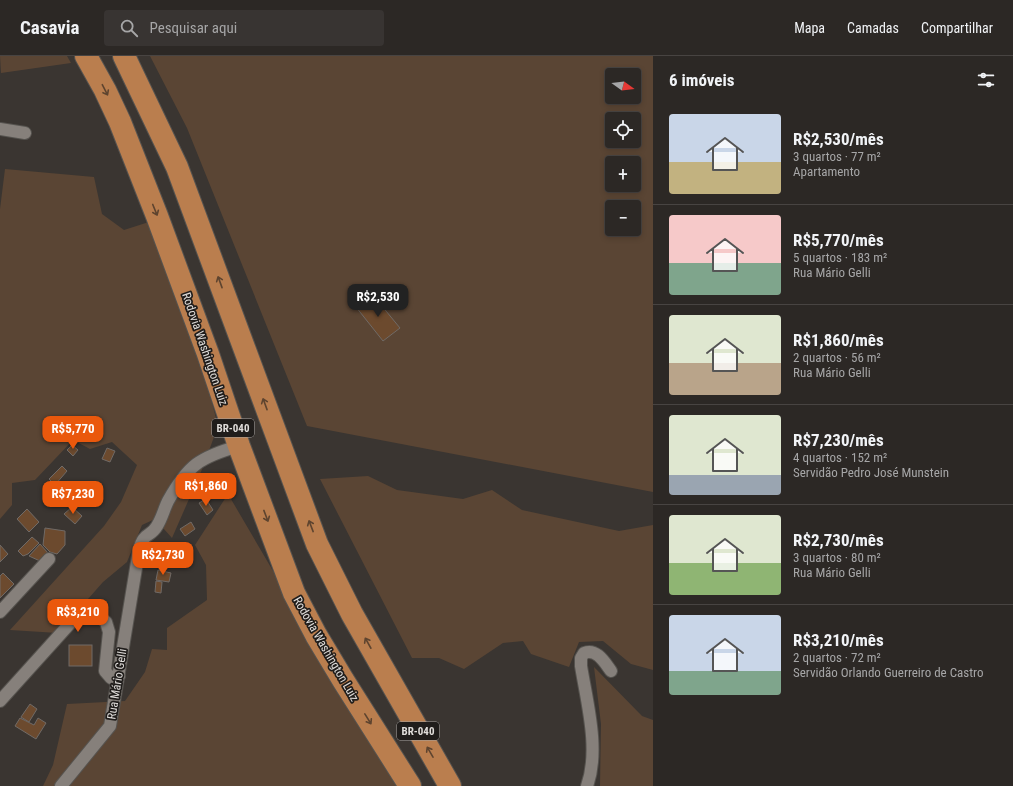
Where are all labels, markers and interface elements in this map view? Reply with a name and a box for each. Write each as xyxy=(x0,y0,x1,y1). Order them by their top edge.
search box xyxy=(104,10,384,46)
text: Casavia xyxy=(20,16,80,39)
icon: search xyxy=(118,17,140,39)
text: Pesquisar aqui xyxy=(150,19,237,37)
text: Mapa xyxy=(794,20,825,36)
text: Camadas xyxy=(847,20,899,36)
text: Compartilhar xyxy=(921,20,993,36)
north arrow xyxy=(605,68,641,104)
map controls xyxy=(605,68,641,236)
icon: filters xyxy=(975,69,997,91)
text: 6 imóveis xyxy=(669,70,734,90)
one-way arrow xyxy=(102,84,109,96)
button: locate xyxy=(605,112,641,148)
text: R$2,530/mês xyxy=(793,129,884,149)
icon: home xyxy=(701,130,749,178)
text: 3 quartos · 77 m² xyxy=(793,149,881,164)
button: + xyxy=(605,156,641,192)
text: Apartamento xyxy=(793,164,860,179)
button: − xyxy=(605,200,641,236)
one-way arrow xyxy=(152,203,159,215)
text: R$5,770/mês xyxy=(793,230,884,250)
icon: home xyxy=(701,231,749,279)
text: 5 quartos · 183 m² xyxy=(793,250,887,265)
text: Rua Mário Gelli xyxy=(793,265,871,280)
one-way arrow xyxy=(215,277,223,289)
pin: R$2,530 xyxy=(341,284,415,318)
text: R$2,530 xyxy=(356,289,400,304)
street label: Rodovia Washington Luiz xyxy=(179,291,231,407)
text: R$1,860/mês xyxy=(793,330,884,350)
icon: home xyxy=(701,331,749,379)
text: 2 quartos · 56 m² xyxy=(793,350,881,365)
text: Rua Mário Gelli xyxy=(793,365,871,380)
one-way arrow xyxy=(261,398,268,411)
pin: R$5,770 xyxy=(36,416,110,450)
road number: BR-040 xyxy=(212,419,254,437)
text: R$5,770 xyxy=(51,421,95,436)
text: R$7,230/mês xyxy=(793,430,884,450)
icon: home xyxy=(701,431,749,479)
text: 4 quartos · 152 m² xyxy=(793,450,887,465)
text: Servidão Pedro José Munstein xyxy=(793,465,949,480)
pin: R$1,860 xyxy=(169,473,243,507)
text: R$1,860 xyxy=(184,478,228,493)
pin: R$7,230 xyxy=(36,481,110,515)
text: R$7,230 xyxy=(51,486,95,501)
one-way arrow xyxy=(262,510,270,522)
one-way arrow xyxy=(306,520,314,532)
text: R$2,730/mês xyxy=(793,530,884,550)
icon: home xyxy=(701,531,749,579)
pin: R$2,730 xyxy=(126,542,200,576)
text: R$2,730 xyxy=(141,547,185,562)
text: 3 quartos · 80 m² xyxy=(793,550,881,565)
text: Rua Mário Gelli xyxy=(793,565,871,580)
street label: Rodovia Washington Luiz xyxy=(290,594,362,704)
pin: R$3,210 xyxy=(41,599,115,633)
text: R$3,210 xyxy=(56,604,100,619)
text: R$3,210/mês xyxy=(793,630,884,650)
icon: home xyxy=(701,631,749,679)
one-way arrow xyxy=(363,637,371,649)
street label: Rua Mário Gelli xyxy=(104,648,130,720)
text: 2 quartos · 72 m² xyxy=(793,650,881,665)
text: Servidão Orlando Guerreiro de Castro xyxy=(793,665,983,680)
one-way arrow xyxy=(363,714,372,725)
road number: BR-040 xyxy=(397,722,439,740)
one-way arrow xyxy=(426,746,434,758)

